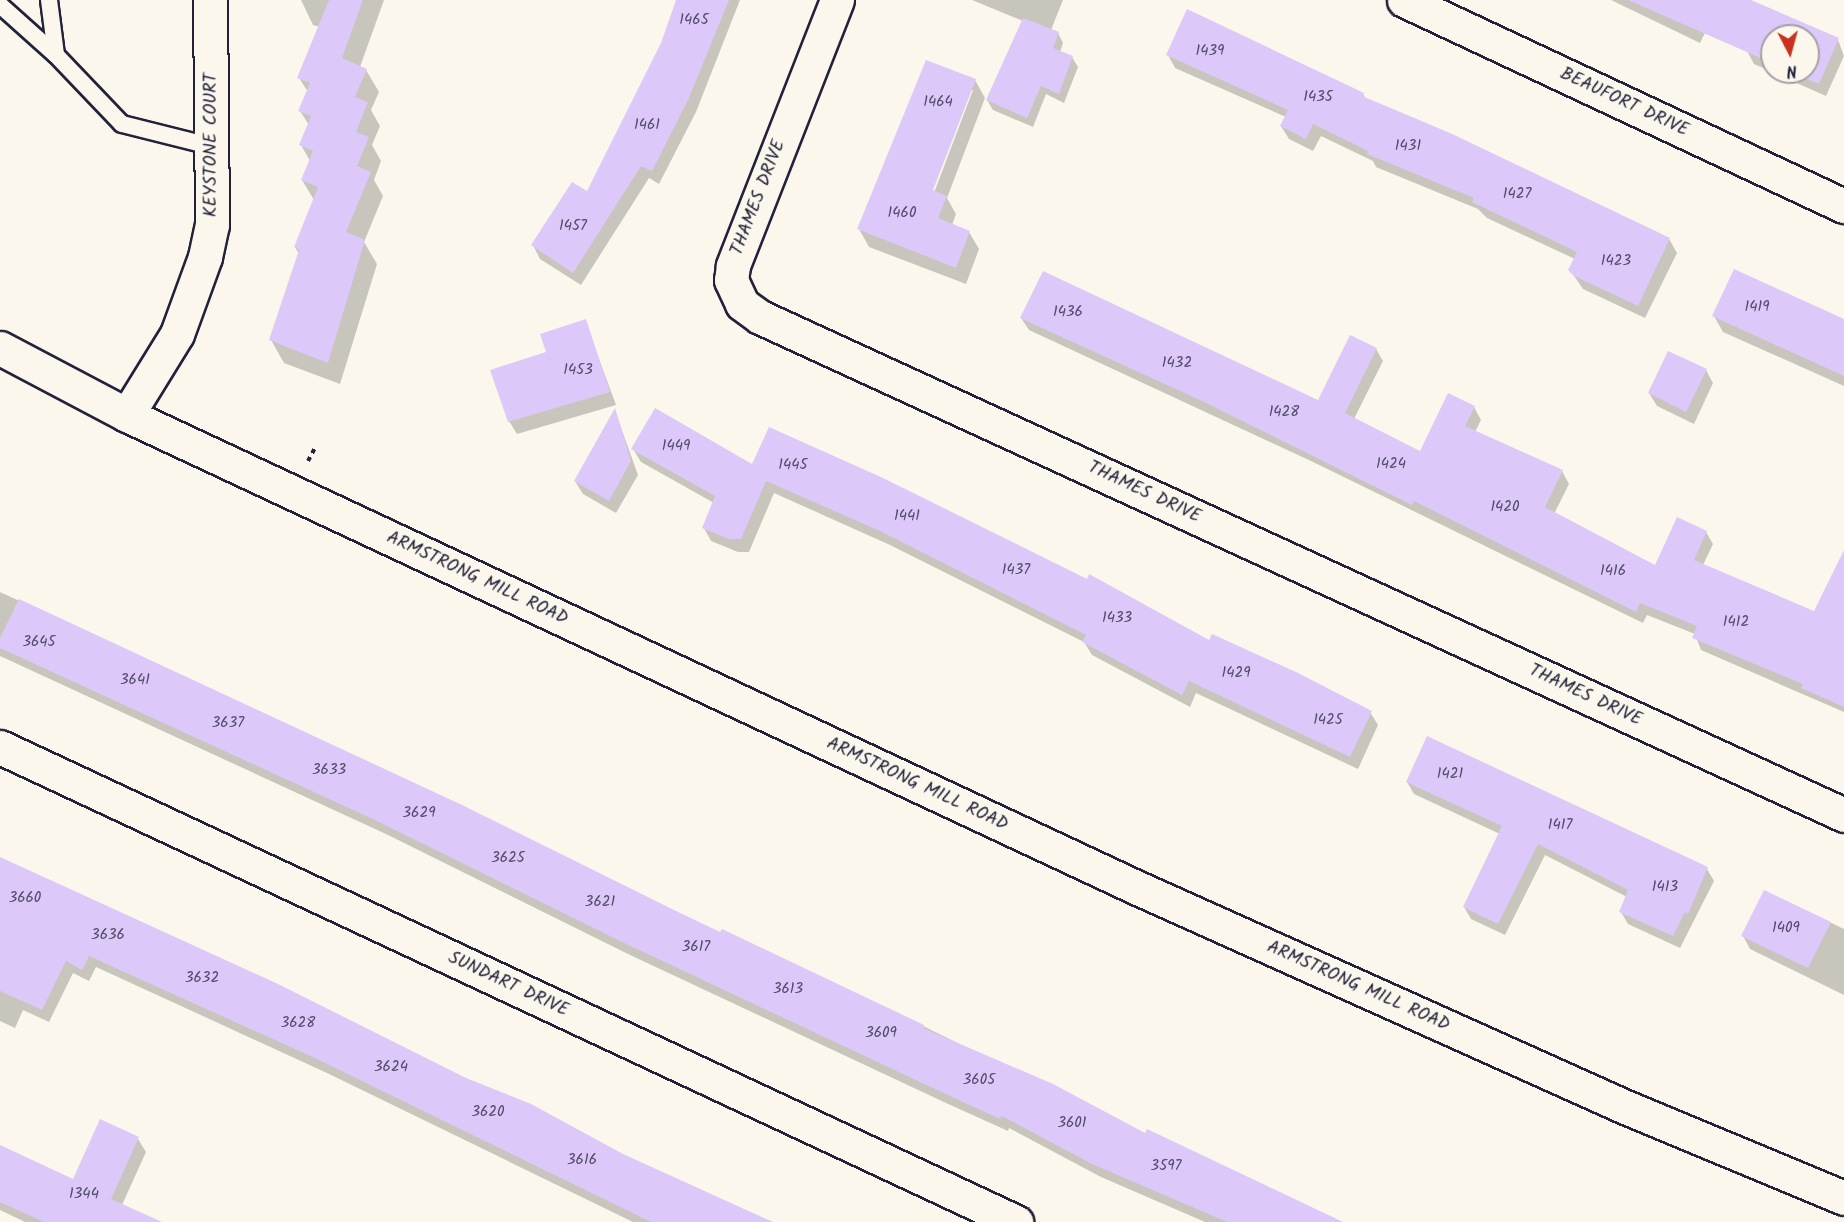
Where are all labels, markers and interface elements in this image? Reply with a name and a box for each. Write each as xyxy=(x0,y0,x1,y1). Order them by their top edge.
house number: 1465 xyxy=(679,12,709,30)
north arrow xyxy=(1760,24,1820,84)
house number: 1439 xyxy=(1196,43,1224,61)
text: N xyxy=(1785,57,1798,83)
street label: BEAUFORT DRIVE xyxy=(1556,64,1692,142)
street label: KEYSTONE COURT xyxy=(201,73,223,217)
house number: 1435 xyxy=(1303,89,1333,107)
house number: 1464 xyxy=(923,94,953,112)
house number: 1461 xyxy=(634,117,660,135)
street label: THAMES DRIVE xyxy=(727,137,791,259)
house number: 1431 xyxy=(1395,138,1421,156)
house number: 1427 xyxy=(1503,186,1531,204)
house number: 1460 xyxy=(888,205,916,223)
house number: 1457 xyxy=(559,218,587,236)
house number: 1423 xyxy=(1601,253,1631,271)
house number: 1419 xyxy=(1744,299,1770,317)
house number: 1436 xyxy=(1053,304,1083,322)
house number: 1432 xyxy=(1162,355,1192,373)
house number: 1453 xyxy=(563,362,593,380)
house number: 1428 xyxy=(1269,404,1299,422)
house number: 1449 xyxy=(662,438,690,456)
house number: 1424 xyxy=(1376,456,1406,474)
house number: 1445 xyxy=(778,457,808,475)
street label: THAMES DRIVE xyxy=(1084,457,1204,529)
house number: 1420 xyxy=(1490,499,1520,517)
house number: 1441 xyxy=(894,508,920,526)
street label: ARMSTRONG MILL ROAD xyxy=(383,527,571,631)
house number: 1437 xyxy=(1002,562,1030,580)
house number: 1416 xyxy=(1600,563,1626,581)
house number: 1433 xyxy=(1102,610,1132,628)
house number: 1412 xyxy=(1723,614,1749,632)
house number: 3645 xyxy=(22,634,56,652)
street label: THAMES DRIVE xyxy=(1525,660,1645,732)
house number: 1429 xyxy=(1221,665,1251,683)
house number: 3641 xyxy=(120,672,150,690)
house number: 1425 xyxy=(1313,712,1343,730)
house number: 3637 xyxy=(212,715,244,733)
street label: ARMSTRONG MILL ROAD xyxy=(823,733,1011,837)
house number: 3633 xyxy=(312,762,346,780)
house number: 1421 xyxy=(1437,766,1463,784)
house number: 3629 xyxy=(403,805,435,823)
house number: 1417 xyxy=(1548,817,1572,835)
house number: 3625 xyxy=(491,850,525,868)
house number: 1413 xyxy=(1652,879,1678,897)
house number: 3660 xyxy=(9,890,41,908)
house number: 3621 xyxy=(585,894,615,912)
house number: 1409 xyxy=(1772,920,1800,938)
house number: 3636 xyxy=(91,927,125,945)
street label: ARMSTRONG MILL ROAD xyxy=(1263,937,1453,1037)
house number: 3617 xyxy=(682,939,710,957)
street label: SUNDART DRIVE xyxy=(444,948,572,1022)
house number: 3632 xyxy=(185,970,219,988)
house number: 3613 xyxy=(773,981,803,999)
house number: 3628 xyxy=(281,1015,315,1033)
house number: 3609 xyxy=(865,1025,897,1043)
house number: 3624 xyxy=(374,1059,408,1077)
house number: 3605 xyxy=(963,1072,995,1090)
house number: 3620 xyxy=(471,1104,505,1122)
house number: 3601 xyxy=(1057,1115,1087,1133)
house number: 3616 xyxy=(567,1152,597,1170)
house number: 3597 xyxy=(1151,1158,1181,1176)
house number: 1344 xyxy=(69,1186,99,1204)

